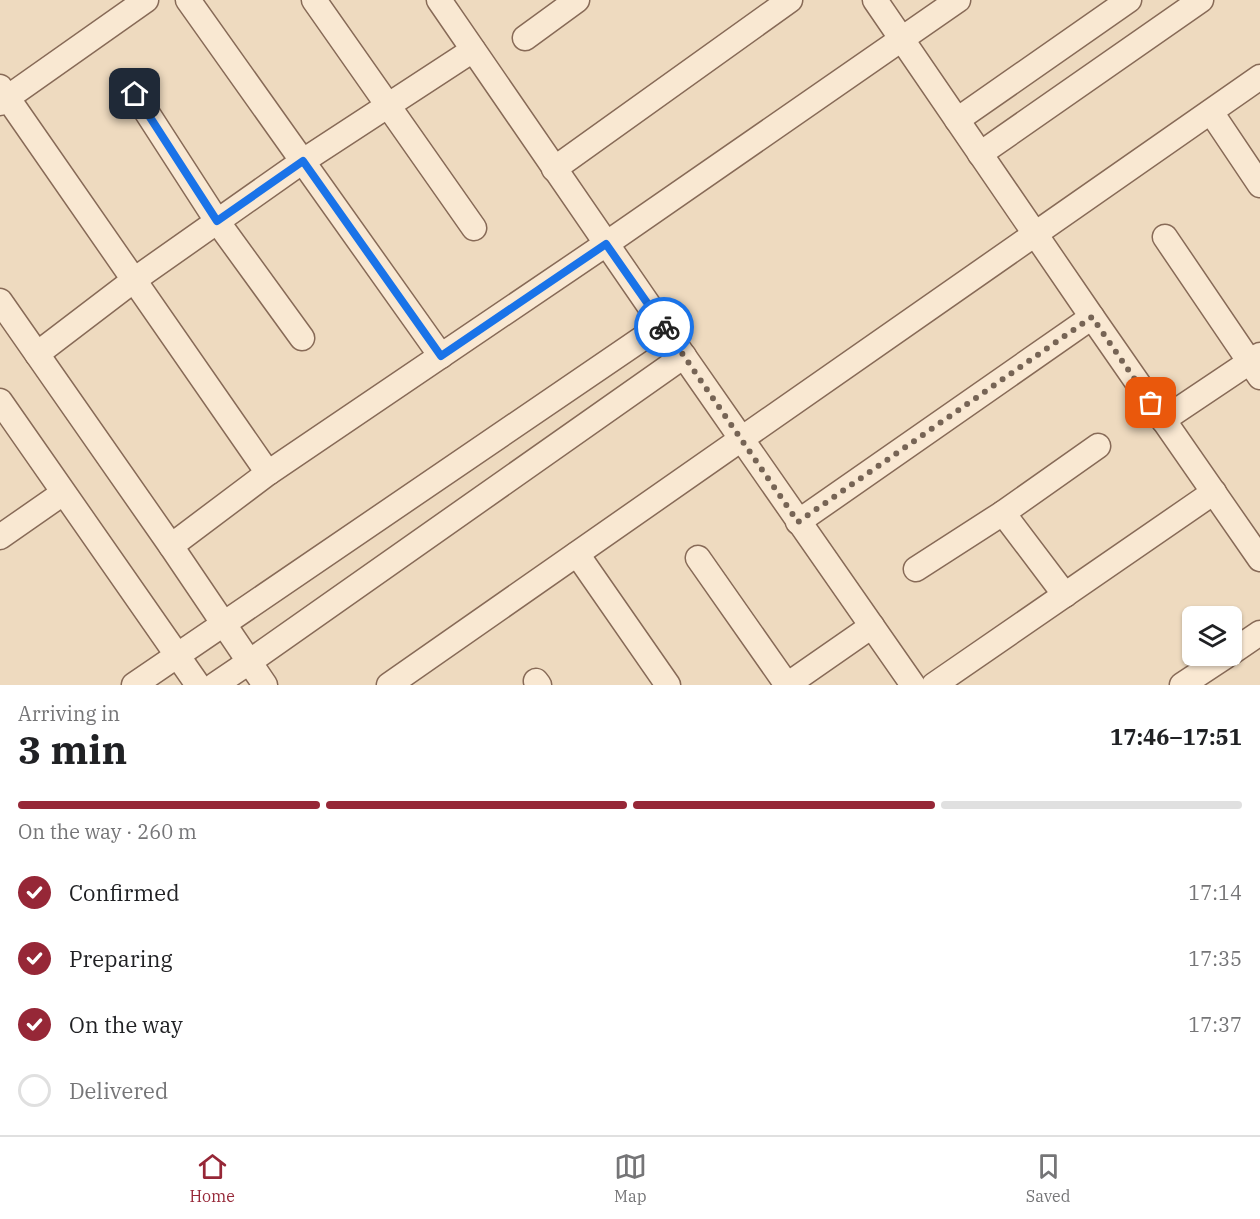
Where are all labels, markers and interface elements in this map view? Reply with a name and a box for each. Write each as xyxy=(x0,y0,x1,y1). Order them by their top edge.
pin xyxy=(109,68,160,119)
icon: home xyxy=(118,77,151,110)
courier xyxy=(634,297,694,357)
icon: bike xyxy=(648,311,681,344)
pin xyxy=(1125,377,1176,428)
icon: bag xyxy=(1134,386,1167,419)
map controls xyxy=(1182,606,1242,666)
button: layers xyxy=(1182,606,1242,666)
text: Arriving in xyxy=(18,700,120,727)
text: 17:46–17:51 xyxy=(1110,722,1242,751)
text: 3 min xyxy=(18,724,127,775)
text: On the way · 260 m xyxy=(18,818,197,845)
icon: check xyxy=(18,876,51,909)
text: Confirmed xyxy=(69,878,180,907)
text: 17:14 xyxy=(1188,879,1242,906)
icon: check xyxy=(18,942,51,975)
text: Preparing xyxy=(69,944,173,973)
text: 17:35 xyxy=(1188,945,1242,972)
icon: check xyxy=(18,1008,51,1041)
text: On the way xyxy=(69,1010,183,1039)
text: 17:37 xyxy=(1188,1011,1242,1038)
text: Delivered xyxy=(69,1076,168,1105)
tab: Home xyxy=(189,1150,235,1206)
tab: Map xyxy=(614,1150,647,1206)
tab: Saved xyxy=(1026,1150,1071,1206)

